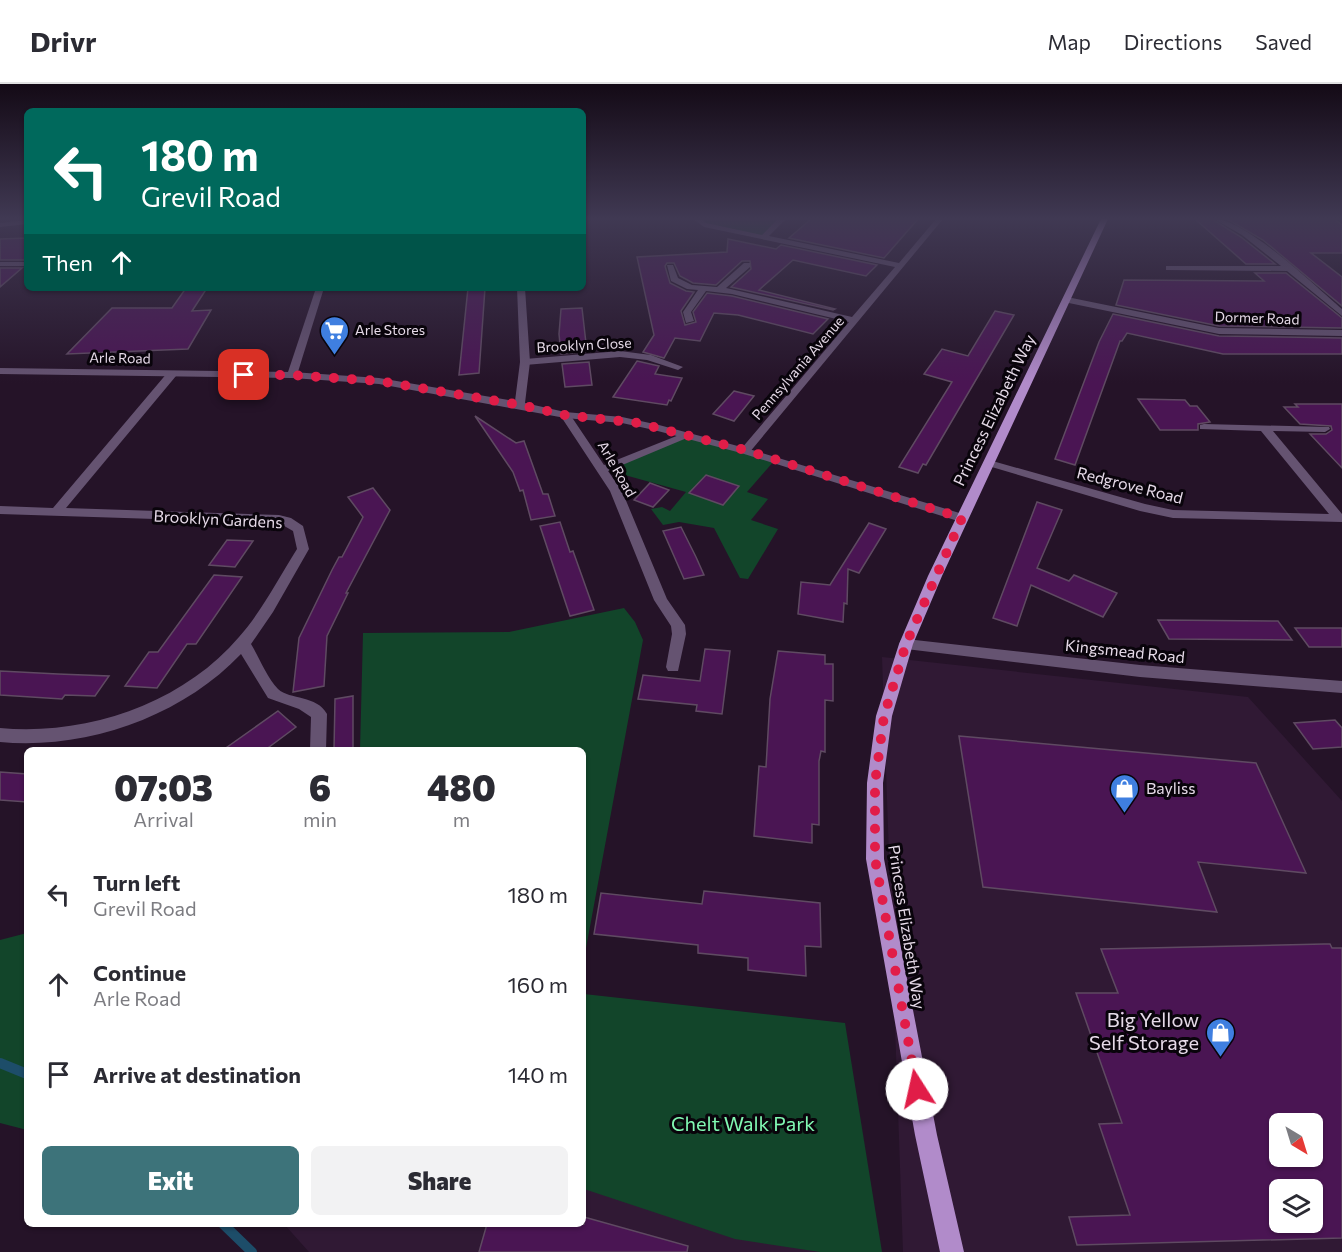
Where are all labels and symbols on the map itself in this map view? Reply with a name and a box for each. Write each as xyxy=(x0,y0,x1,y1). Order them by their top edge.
street label: Dormer Road xyxy=(1214,308,1300,327)
street label: Pennsylvania Avenue xyxy=(748,312,847,423)
supermarket icon: Arle Stores xyxy=(318,314,350,356)
place label: Arle Stores xyxy=(355,321,425,338)
street label: Princess Elizabeth Way xyxy=(949,331,1039,489)
street label: Brooklyn Close xyxy=(536,334,632,355)
street label: Arle Road xyxy=(89,348,151,367)
pin xyxy=(218,349,269,400)
street label: Arle Road xyxy=(595,438,640,500)
street label: Redgrove Road xyxy=(1075,462,1185,507)
street label: Brooklyn Gardens xyxy=(153,506,283,531)
street label: Kingsmead Road xyxy=(1064,635,1186,666)
shop icon: Bayliss xyxy=(1109,772,1141,814)
place label: Bayliss xyxy=(1146,778,1196,797)
street label: Princess Elizabeth Way xyxy=(885,843,930,1010)
place label: Big Yellow Self Storage xyxy=(1089,1007,1199,1054)
shop icon: Big Yellow Self Storage xyxy=(1204,1016,1236,1058)
position arrow xyxy=(885,1057,949,1121)
park label: Chelt Walk Park xyxy=(671,1111,815,1135)
north arrow xyxy=(1269,1113,1323,1167)

